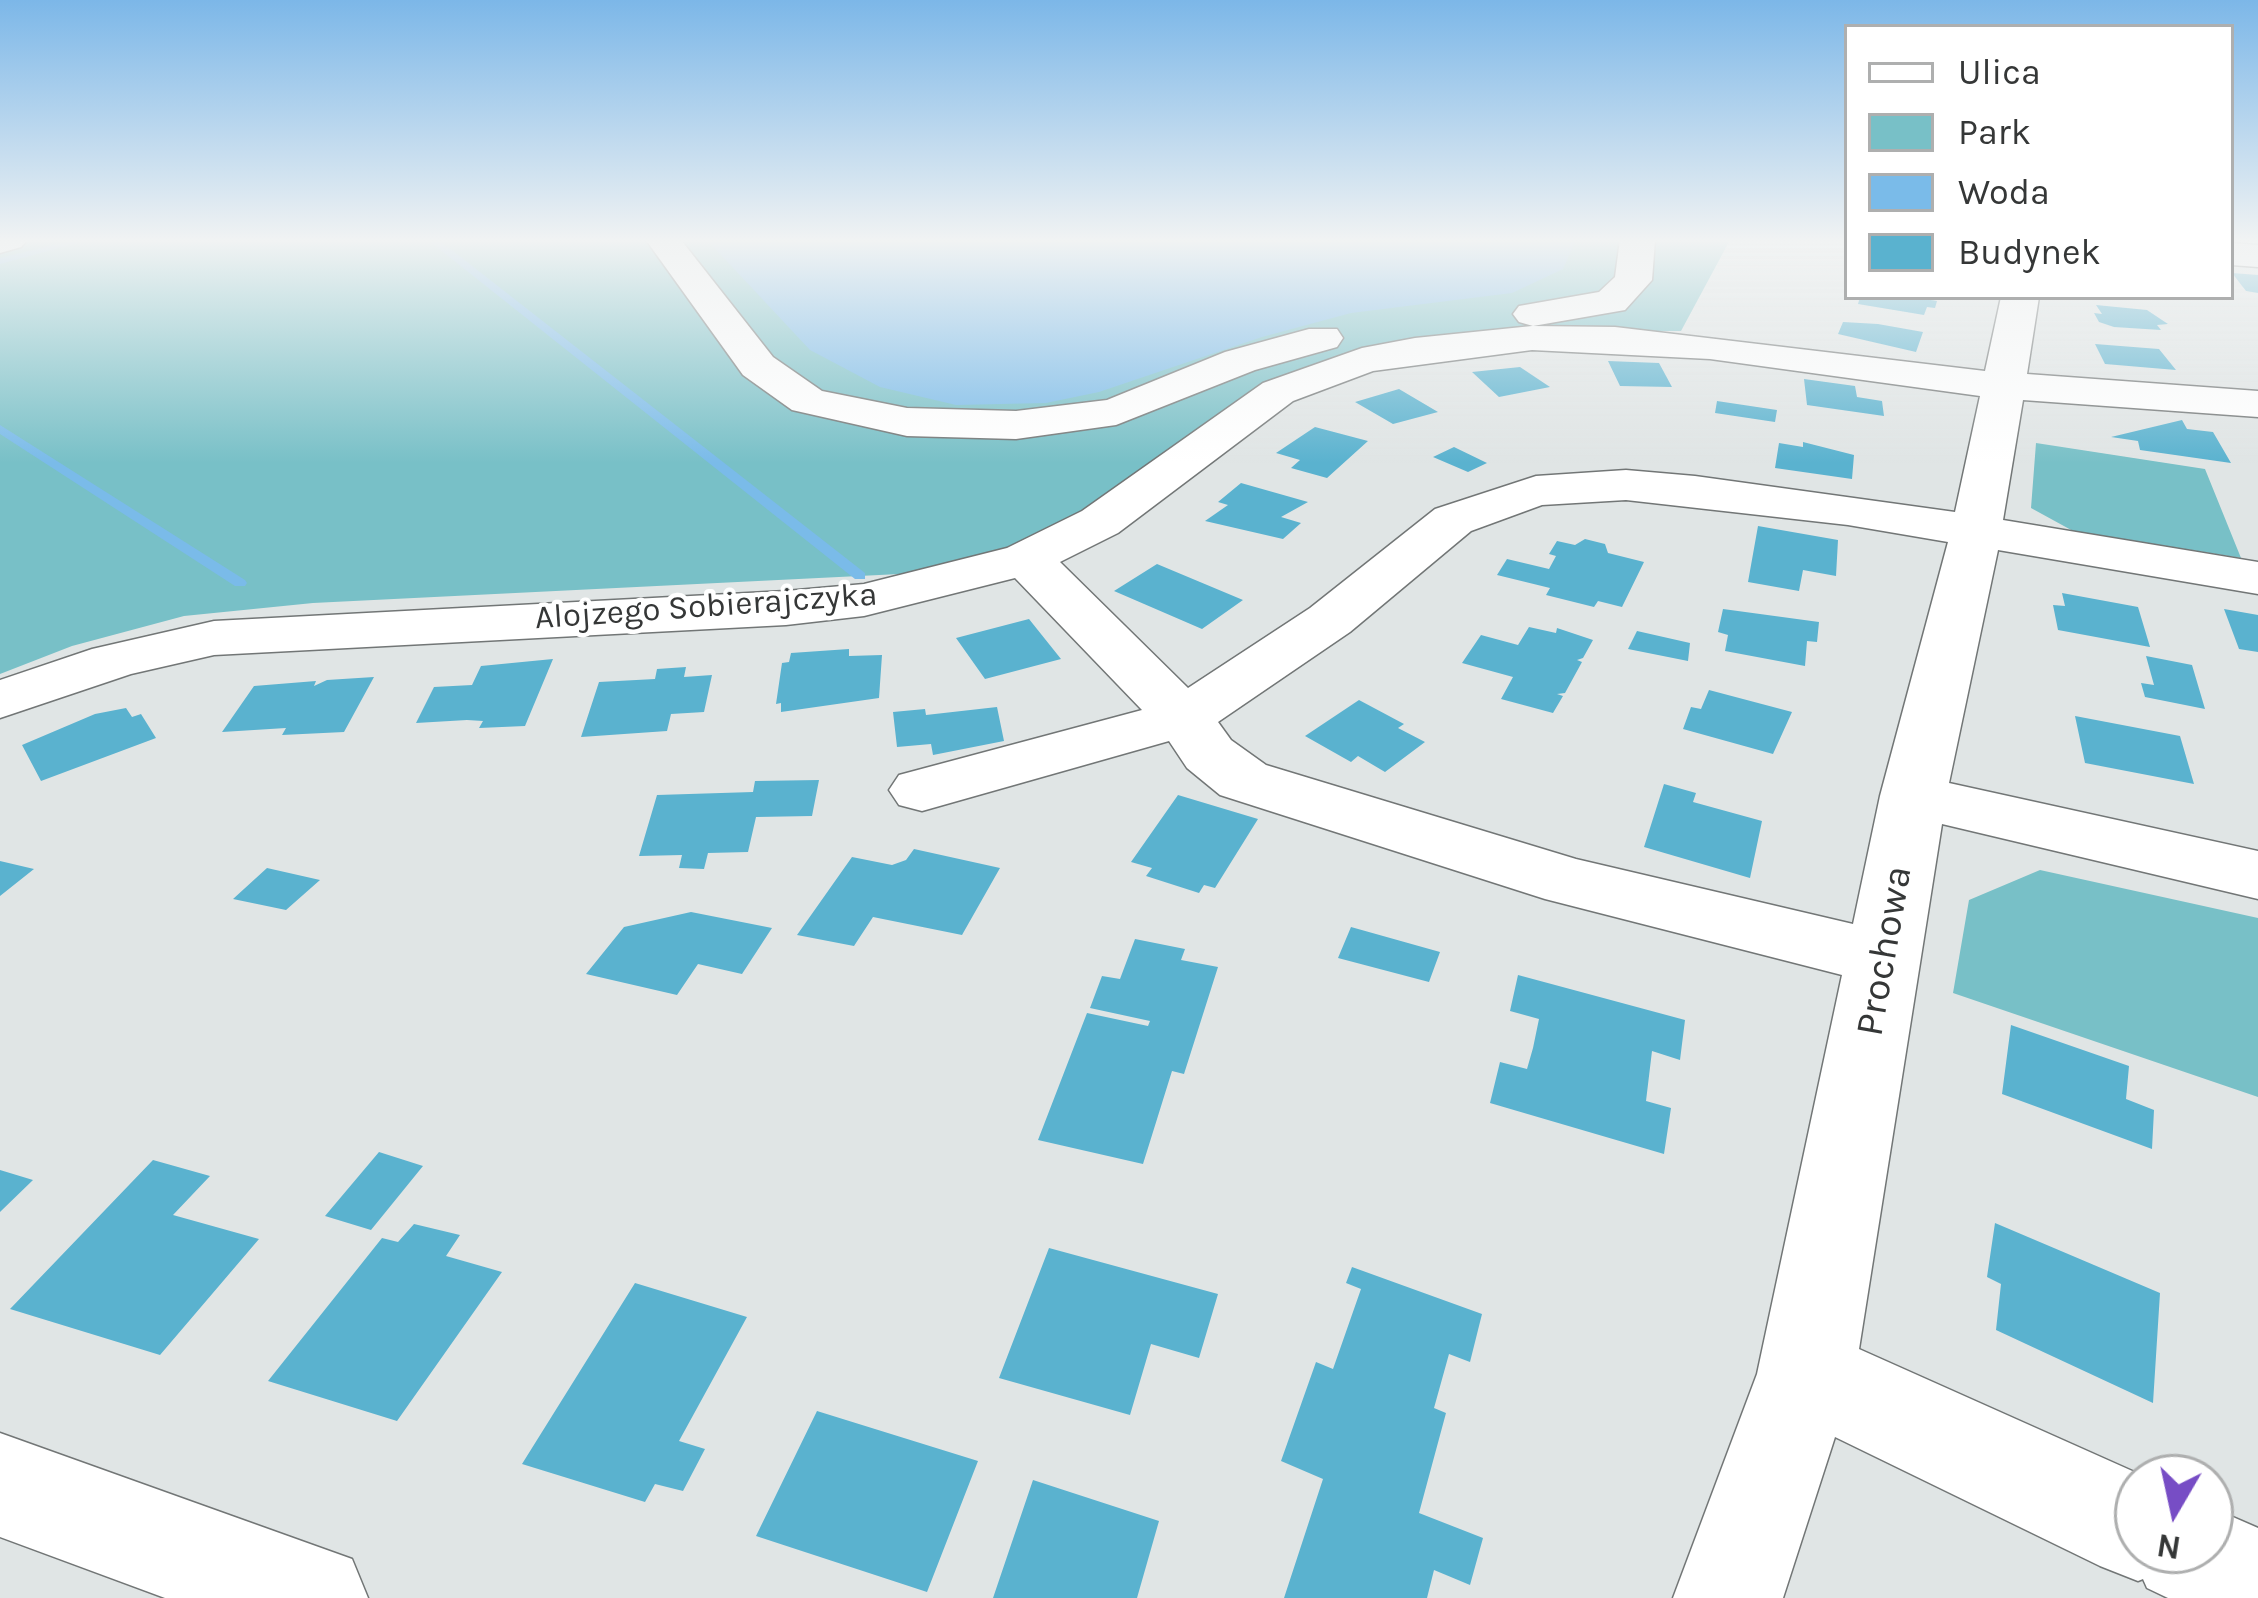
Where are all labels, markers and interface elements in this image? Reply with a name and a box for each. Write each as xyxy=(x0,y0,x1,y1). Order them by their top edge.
legend xyxy=(1844,24,2234,300)
text: Ulica xyxy=(1958,51,2041,93)
text: Park xyxy=(1958,111,2031,153)
text: Woda xyxy=(1958,171,2050,213)
text: Budynek xyxy=(1958,231,2101,273)
street label: Alojzego Sobierajczyka xyxy=(533,575,879,639)
street label: Prochowa xyxy=(1847,862,1923,1040)
north arrow xyxy=(2114,1454,2234,1574)
text: N xyxy=(2154,1526,2184,1567)

